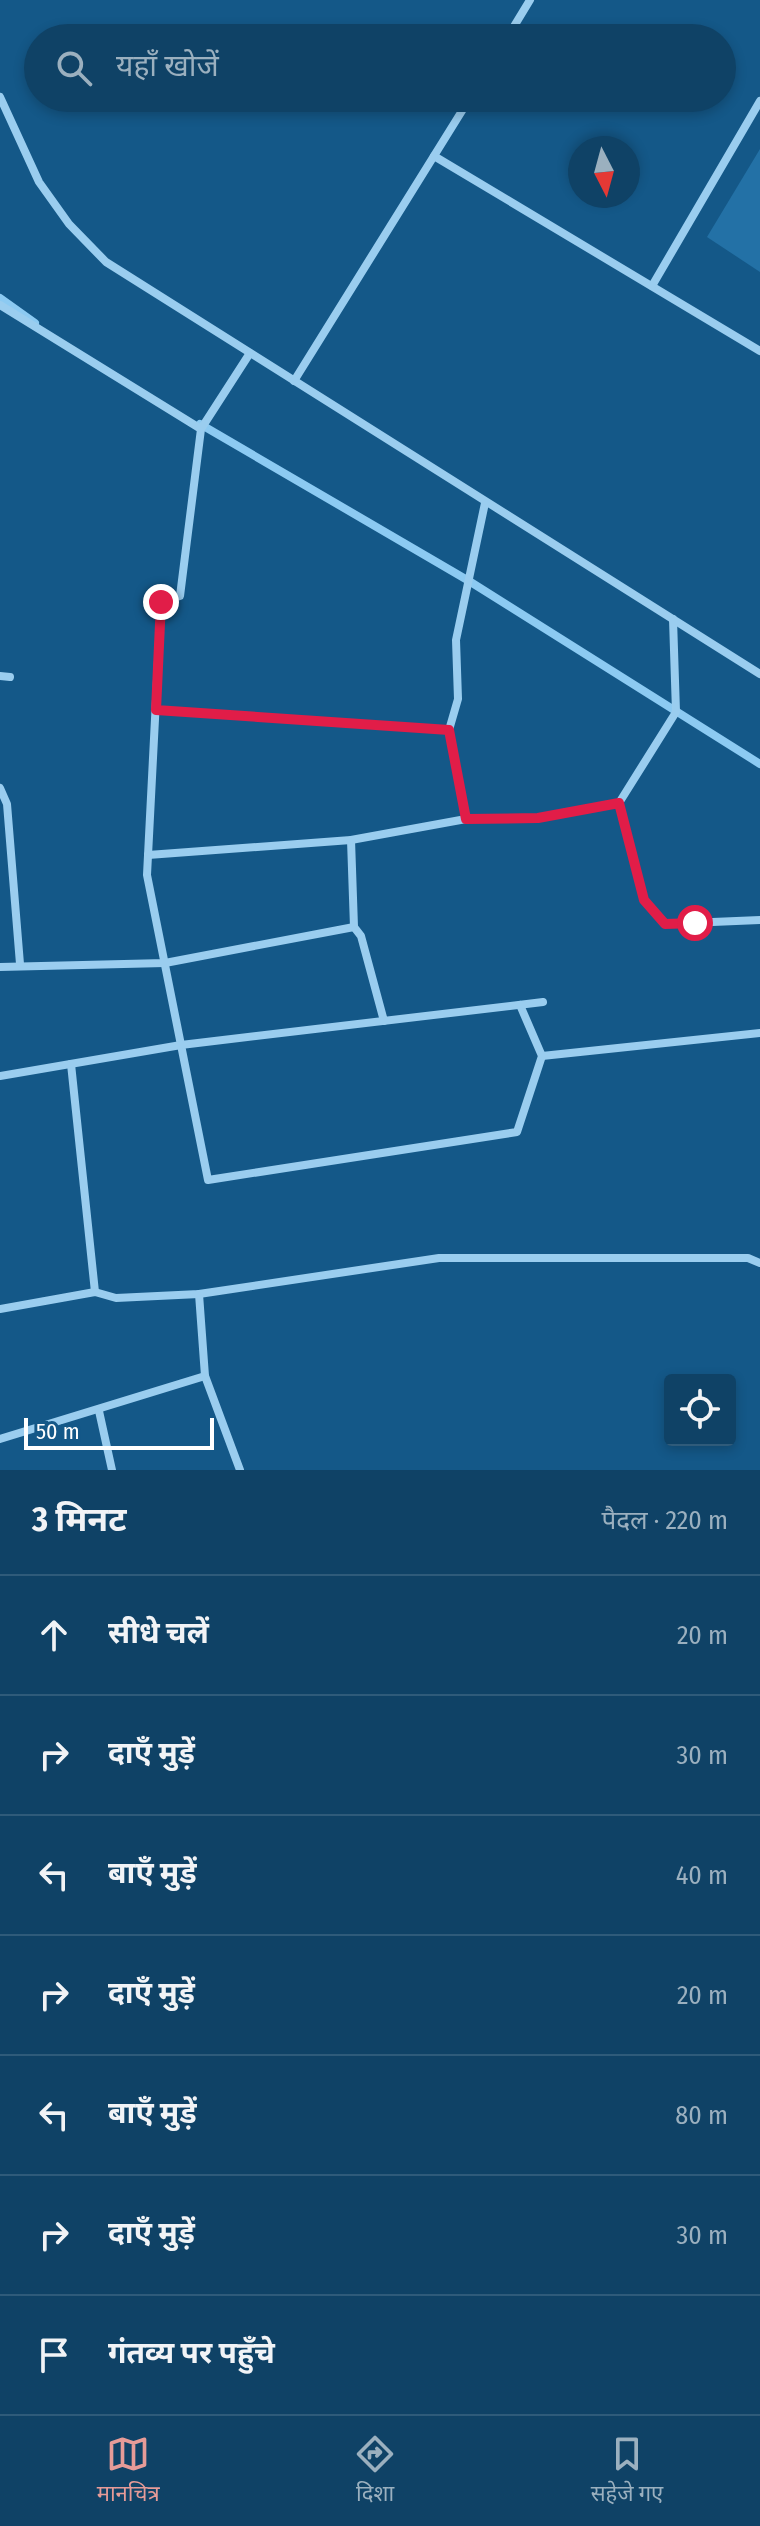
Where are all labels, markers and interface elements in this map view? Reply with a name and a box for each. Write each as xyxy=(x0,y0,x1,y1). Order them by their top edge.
search box xyxy=(24,24,736,112)
icon: search xyxy=(52,46,96,90)
text: यहाँ खोजें xyxy=(116,48,219,84)
north arrow xyxy=(568,136,640,208)
route end xyxy=(143,584,179,620)
route start xyxy=(677,905,713,941)
map controls xyxy=(664,1374,736,1446)
button: locate xyxy=(664,1374,736,1446)
scale bar xyxy=(24,1414,214,1450)
text: 50 m xyxy=(36,1418,80,1445)
text: 3 मिनट xyxy=(32,1499,127,1540)
text: पैदल · 220 m xyxy=(601,1505,728,1536)
icon: ahead xyxy=(32,1613,76,1657)
text: सीधे चलें xyxy=(108,1615,209,1651)
text: 20 m xyxy=(677,1620,728,1651)
icon: right xyxy=(32,1733,76,1777)
text: दाएँ मुड़ें xyxy=(108,1735,195,1771)
text: 30 m xyxy=(677,1740,728,1771)
icon: left xyxy=(32,1853,76,1897)
text: बाएँ मुड़ें xyxy=(108,1855,197,1891)
text: 40 m xyxy=(676,1860,728,1891)
icon: right xyxy=(32,1973,76,2017)
text: दाएँ मुड़ें xyxy=(108,1975,195,2011)
text: 20 m xyxy=(677,1980,728,2011)
icon: left xyxy=(32,2093,76,2137)
text: बाएँ मुड़ें xyxy=(108,2095,197,2131)
text: 80 m xyxy=(675,2100,728,2131)
icon: right xyxy=(32,2213,76,2257)
text: दाएँ मुड़ें xyxy=(108,2215,195,2251)
text: 30 m xyxy=(677,2220,728,2251)
icon: arrive xyxy=(32,2333,76,2377)
text: गंतव्य पर पहुँचे xyxy=(108,2335,275,2371)
tab: मानचित्र xyxy=(97,2432,160,2510)
tab: दिशा xyxy=(353,2432,397,2510)
tab: सहेजे गए xyxy=(591,2432,663,2510)

